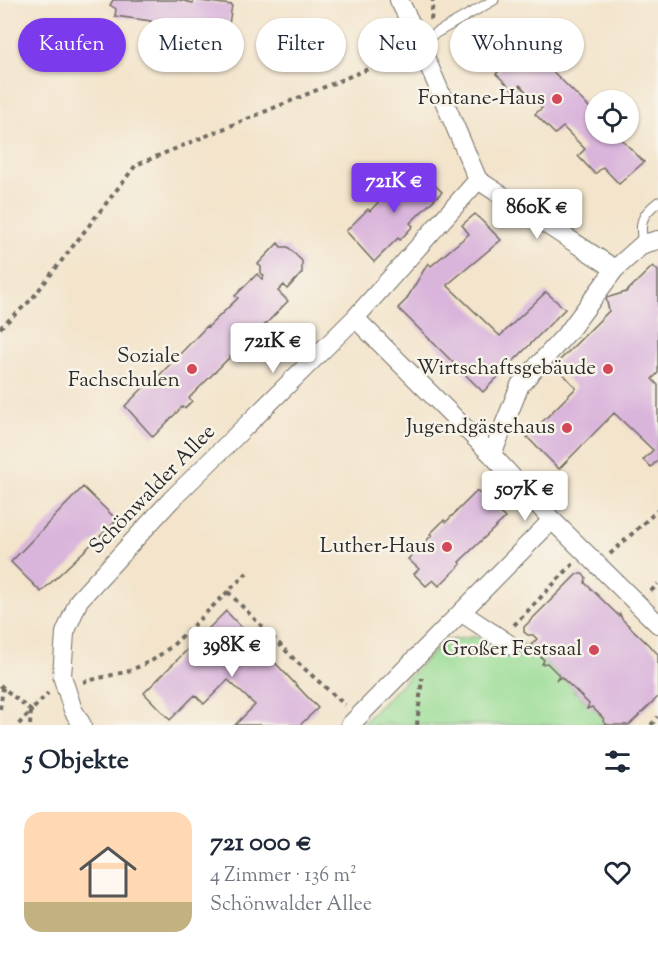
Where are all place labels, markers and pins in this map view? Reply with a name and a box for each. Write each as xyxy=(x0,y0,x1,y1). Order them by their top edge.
place label: Fontane-Haus xyxy=(418,84,545,114)
marker: Fontane-Haus xyxy=(550,92,564,106)
pin: 721K € xyxy=(345,163,443,214)
pin: 860K € xyxy=(488,189,586,240)
pin: 721K € xyxy=(224,323,322,374)
place label: Soziale Fachschulen xyxy=(68,342,180,396)
place label: Wirtschaftsgebäude xyxy=(417,354,596,384)
marker: Soziale Fachschulen xyxy=(185,362,199,376)
marker: Wirtschaftsgebäude xyxy=(601,362,615,376)
place label: Jugendgästehaus xyxy=(405,413,555,443)
marker: Jugendgästehaus xyxy=(560,421,574,435)
pin: 507K € xyxy=(476,471,574,522)
place label: Luther-Haus xyxy=(320,532,435,562)
marker: Luther-Haus xyxy=(440,540,454,554)
pin: 398K € xyxy=(183,627,281,678)
place label: Großer Festsaal xyxy=(442,635,582,665)
marker: Großer Festsaal xyxy=(587,643,601,657)

